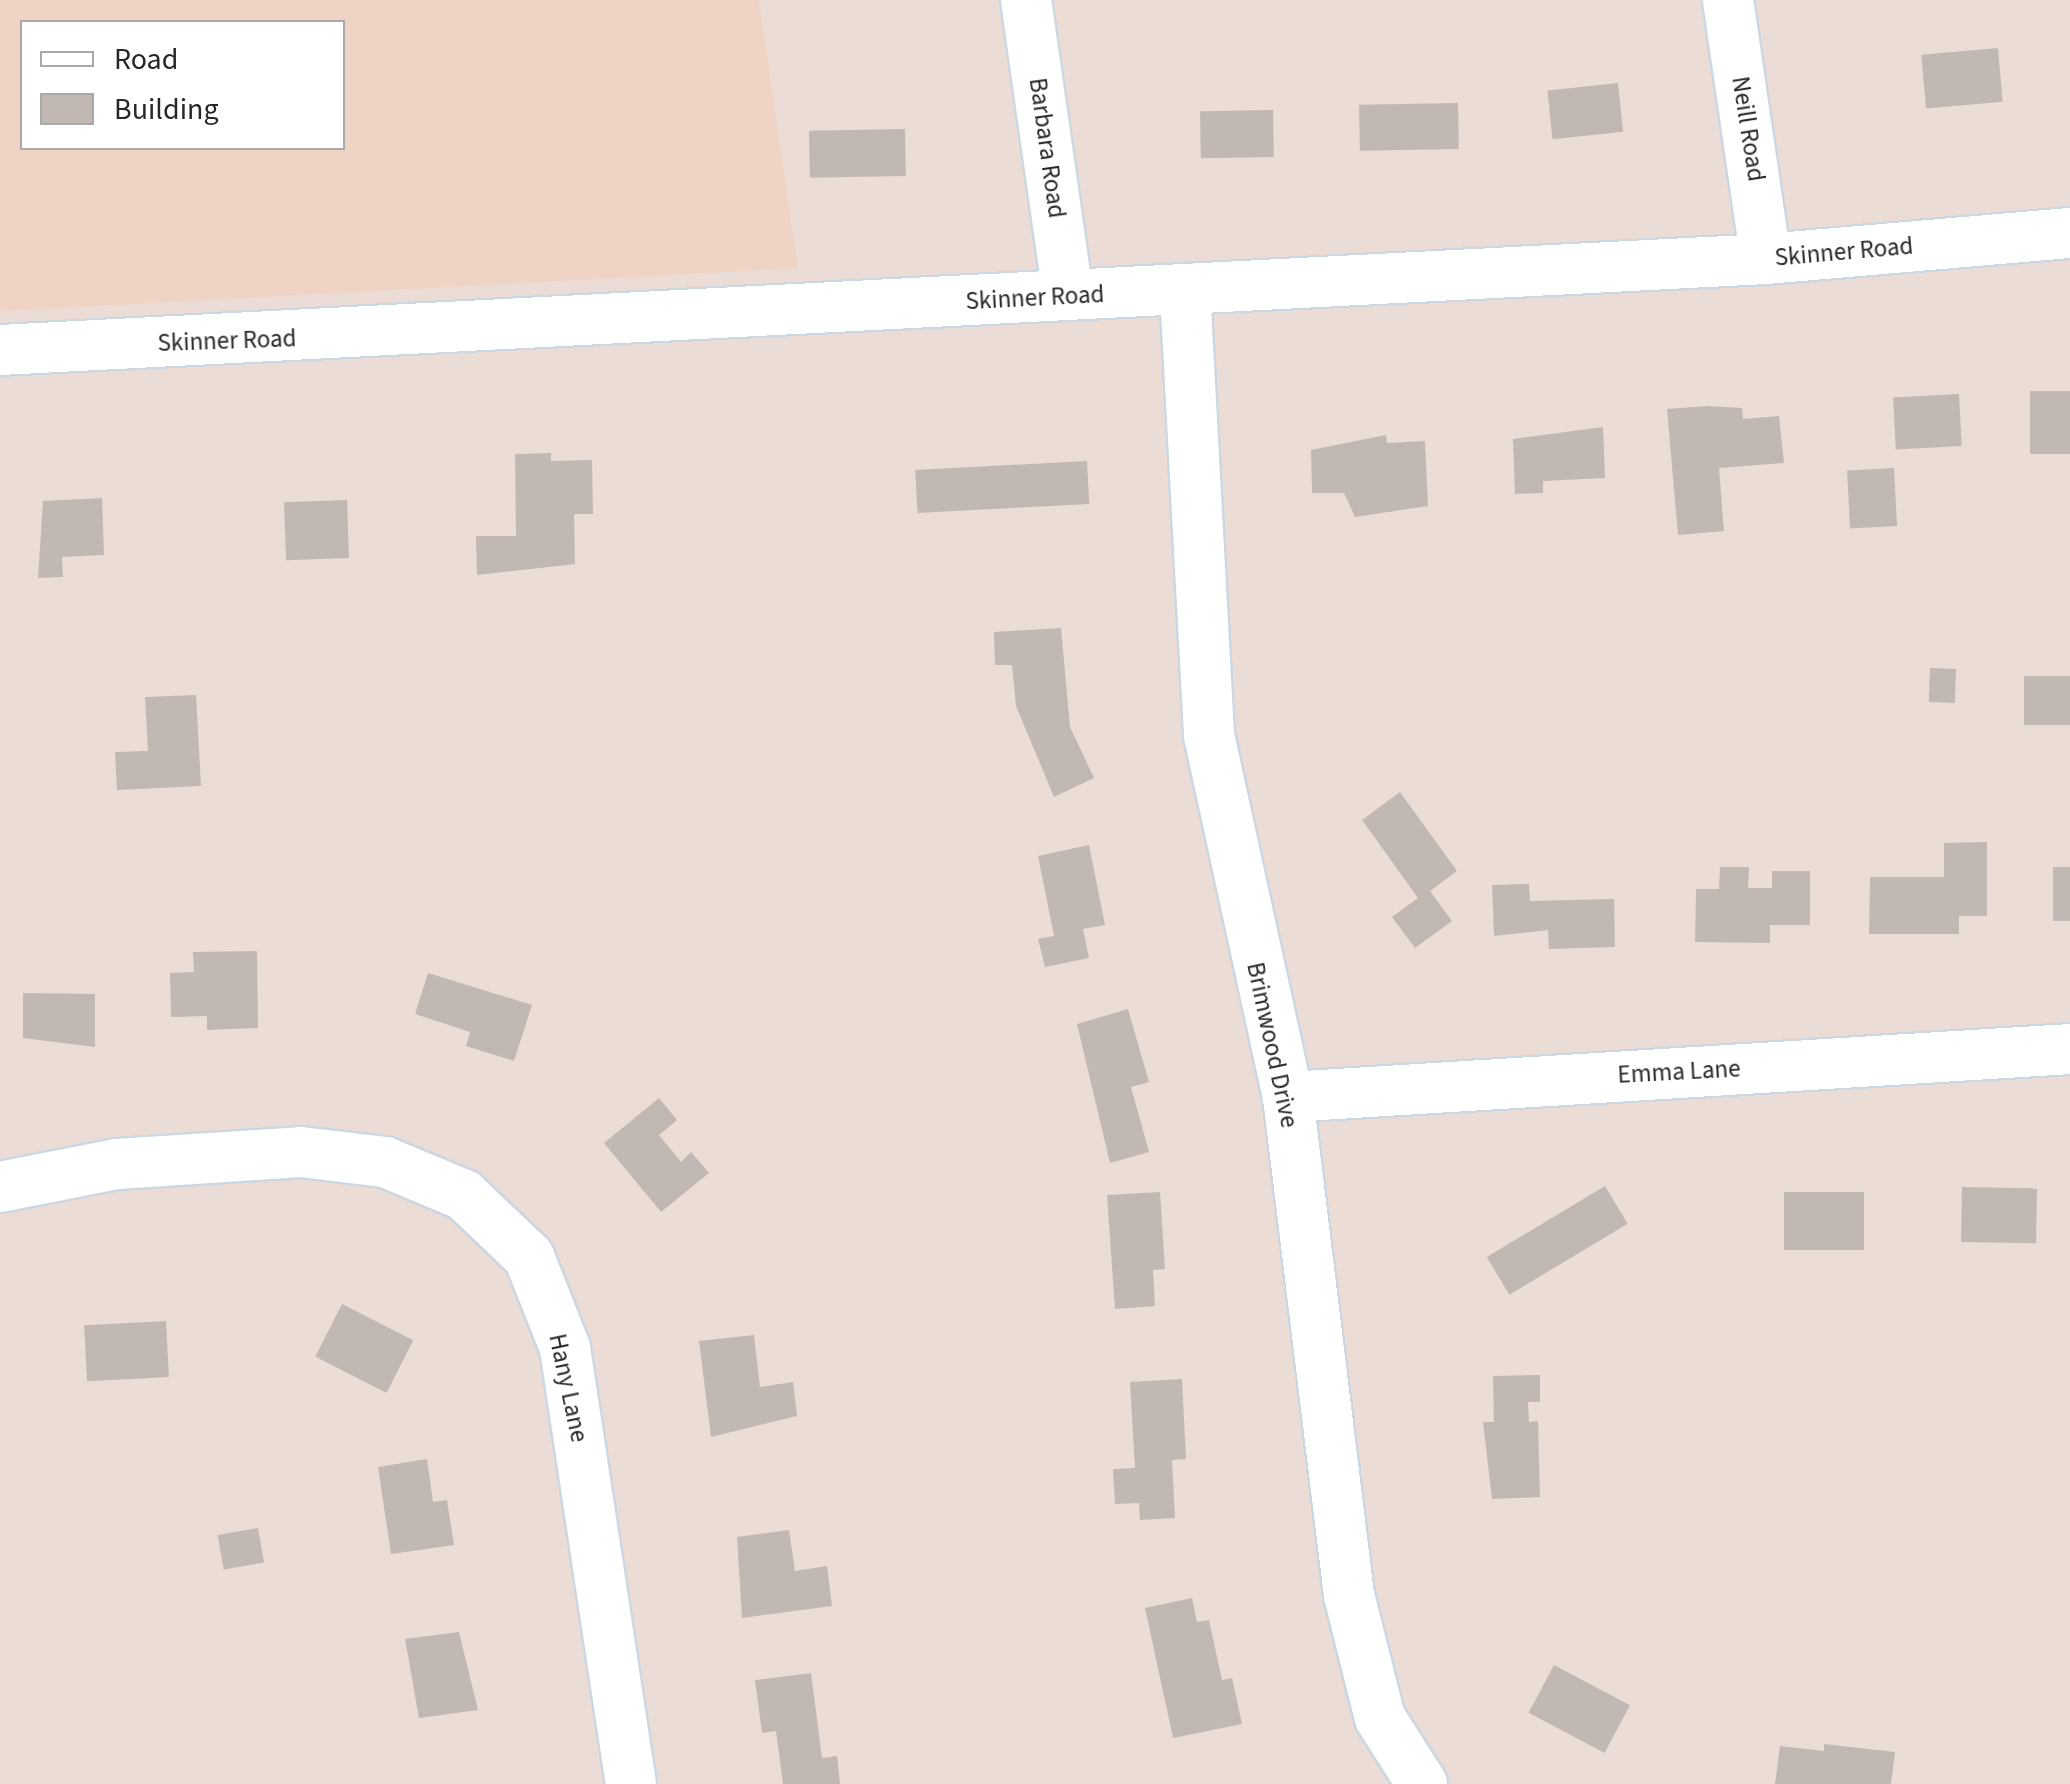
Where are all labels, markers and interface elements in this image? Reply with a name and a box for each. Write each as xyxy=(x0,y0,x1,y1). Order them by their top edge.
legend xyxy=(20,20,345,150)
text: Road xyxy=(114,38,178,81)
street label: Neill Road xyxy=(1725,74,1771,184)
street label: Barbara Road xyxy=(1022,76,1072,220)
text: Building xyxy=(114,88,219,131)
street label: Skinner Road xyxy=(1773,231,1915,273)
street label: Skinner Road xyxy=(965,279,1105,317)
street label: Skinner Road xyxy=(157,324,297,358)
street label: Brimwood Drive xyxy=(1240,960,1304,1130)
street label: Emma Lane xyxy=(1617,1054,1741,1090)
street label: Hany Lane xyxy=(542,1331,594,1445)

